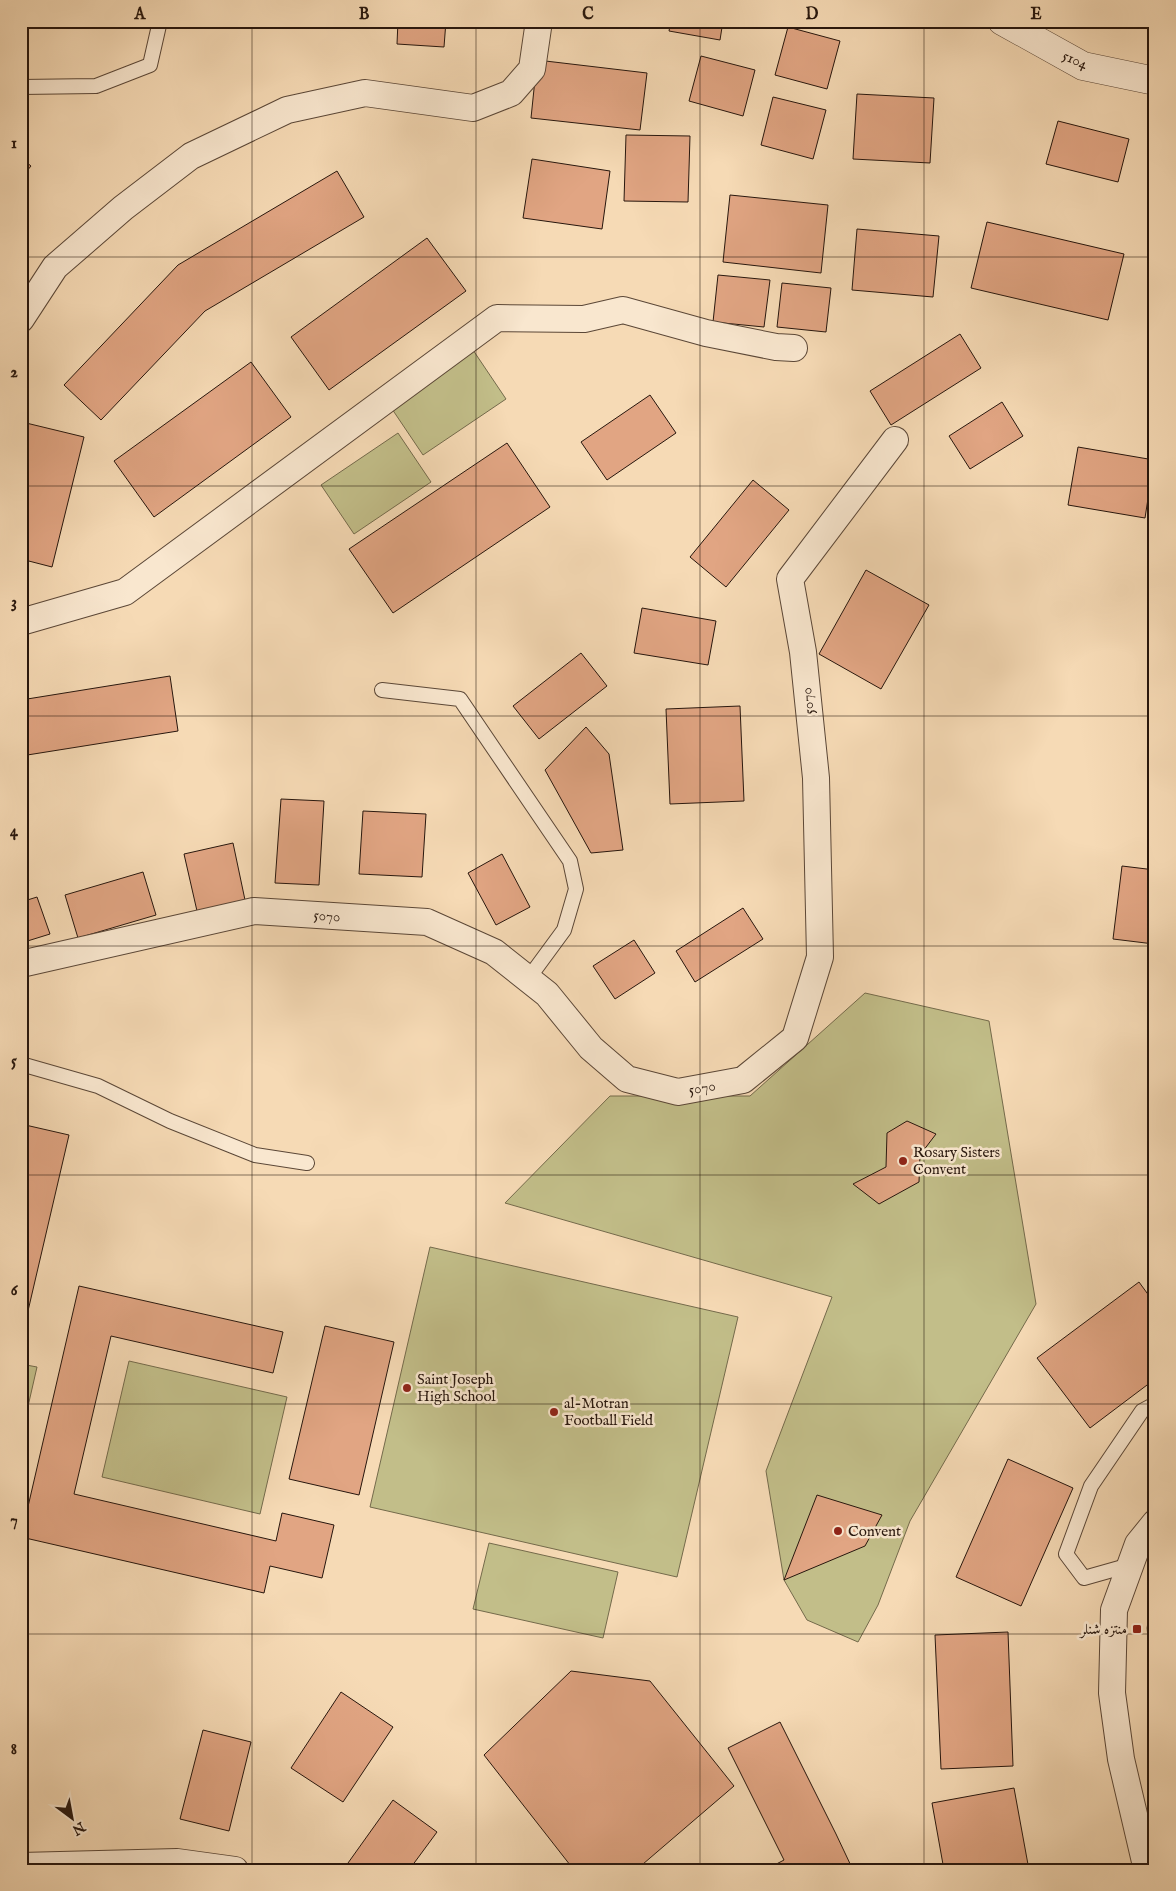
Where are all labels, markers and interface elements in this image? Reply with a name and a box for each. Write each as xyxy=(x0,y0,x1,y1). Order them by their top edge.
text: A xyxy=(134,5,147,25)
text: B xyxy=(359,5,370,25)
text: C xyxy=(582,5,594,25)
text: D xyxy=(806,5,819,25)
text: E xyxy=(1030,5,1042,25)
street label: 5104 xyxy=(1059,46,1091,74)
text: 1 xyxy=(11,134,17,154)
text: 2 xyxy=(10,363,18,383)
text: 3 xyxy=(11,593,17,613)
street label: 5070 xyxy=(797,687,819,715)
text: 4 xyxy=(10,822,19,842)
street label: 5070 xyxy=(313,906,341,926)
text: 5 xyxy=(11,1052,17,1072)
street label: 5070 xyxy=(687,1076,717,1100)
place label: Rosary Sisters Convent xyxy=(913,1143,1000,1179)
marker: Rosary Sisters Convent xyxy=(897,1155,909,1167)
text: 6 xyxy=(11,1281,19,1301)
place label: Saint Joseph High School xyxy=(417,1370,496,1406)
marker: Saint Joseph High School xyxy=(401,1382,413,1394)
place label: al-Motran Football Field xyxy=(564,1394,654,1430)
marker: al-Motran Football Field xyxy=(548,1406,560,1418)
text: 7 xyxy=(10,1511,18,1531)
place label: Convent xyxy=(848,1522,901,1541)
marker: Convent xyxy=(832,1525,844,1537)
place label: منتزه شنلر xyxy=(1078,1620,1127,1639)
marker: منتزه شنلر xyxy=(1131,1623,1143,1635)
text: 8 xyxy=(11,1740,17,1760)
north arrow xyxy=(48,1794,98,1844)
text: N xyxy=(68,1817,89,1839)

